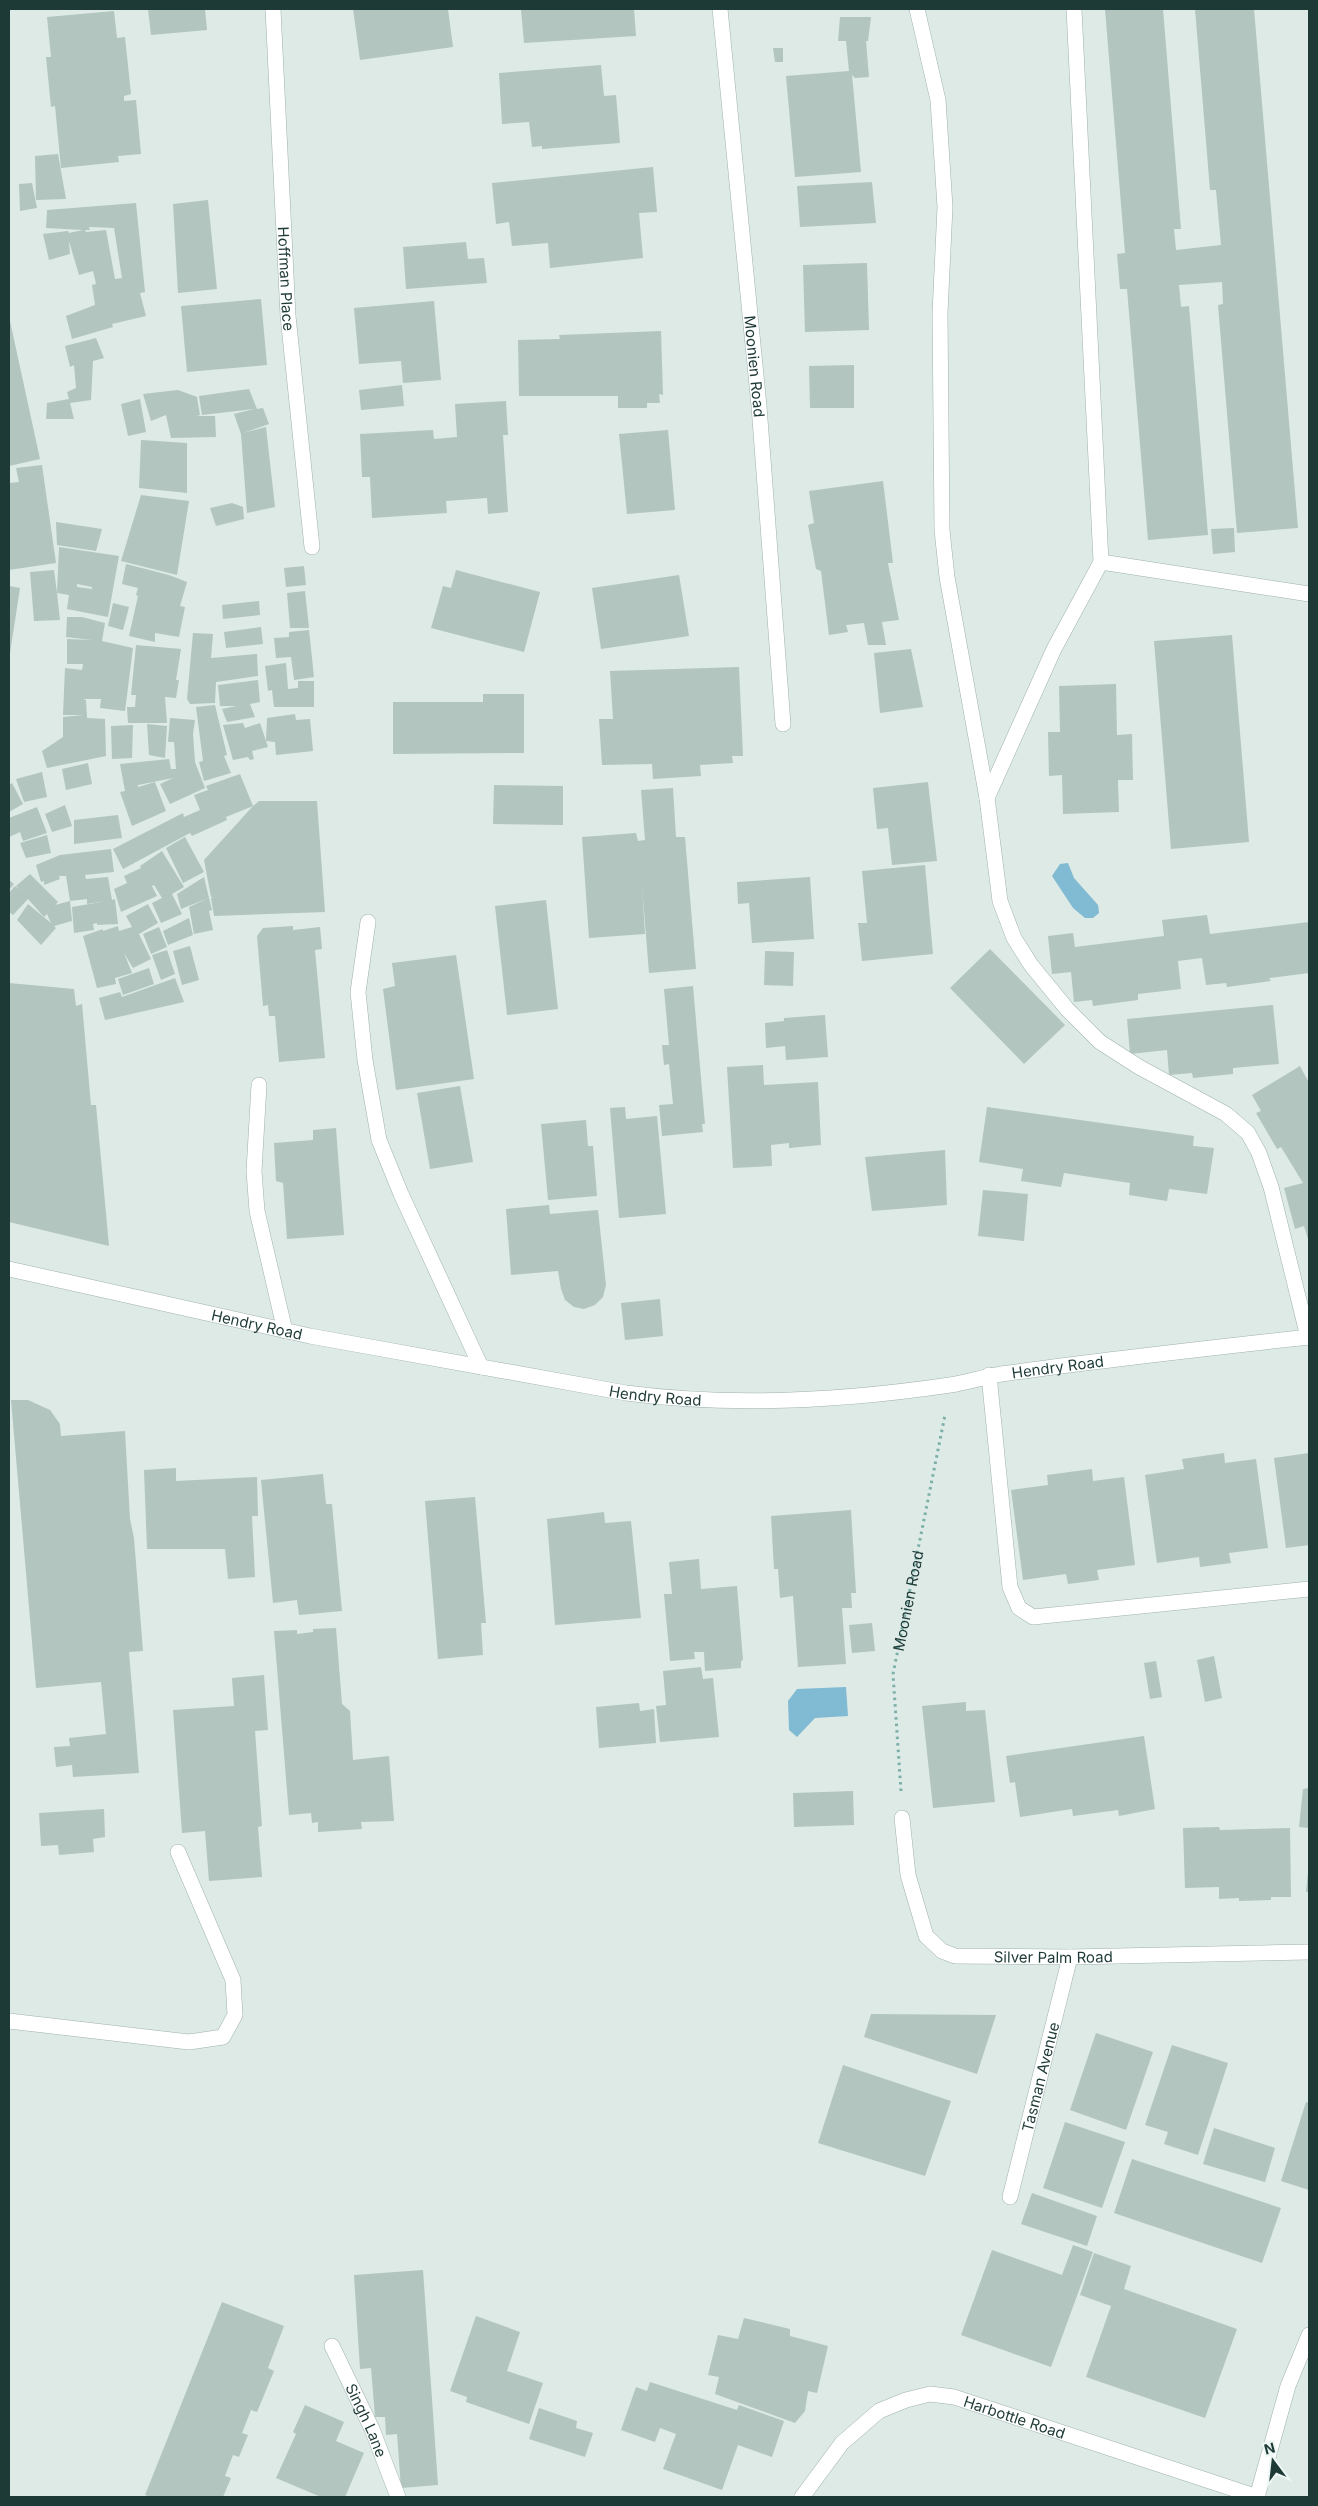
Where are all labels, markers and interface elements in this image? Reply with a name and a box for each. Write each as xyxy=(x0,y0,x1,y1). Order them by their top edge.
street label: Hoffman Place xyxy=(274,226,299,332)
street label: Moonien Road xyxy=(741,315,769,418)
street label: Hendry Road xyxy=(210,1305,304,1344)
street label: Hendry Road xyxy=(1010,1351,1105,1382)
street label: Hendry Road xyxy=(608,1381,702,1409)
street label: Moonien Road xyxy=(888,1549,927,1653)
street label: Silver Palm Road xyxy=(994,1947,1113,1967)
street label: Tasman Avenue xyxy=(1017,2020,1063,2134)
street label: Singh Lane xyxy=(342,2380,391,2460)
street label: Harbottle Road xyxy=(961,2391,1068,2443)
north arrow xyxy=(1248,2436,1298,2486)
text: N xyxy=(1262,2438,1277,2458)

